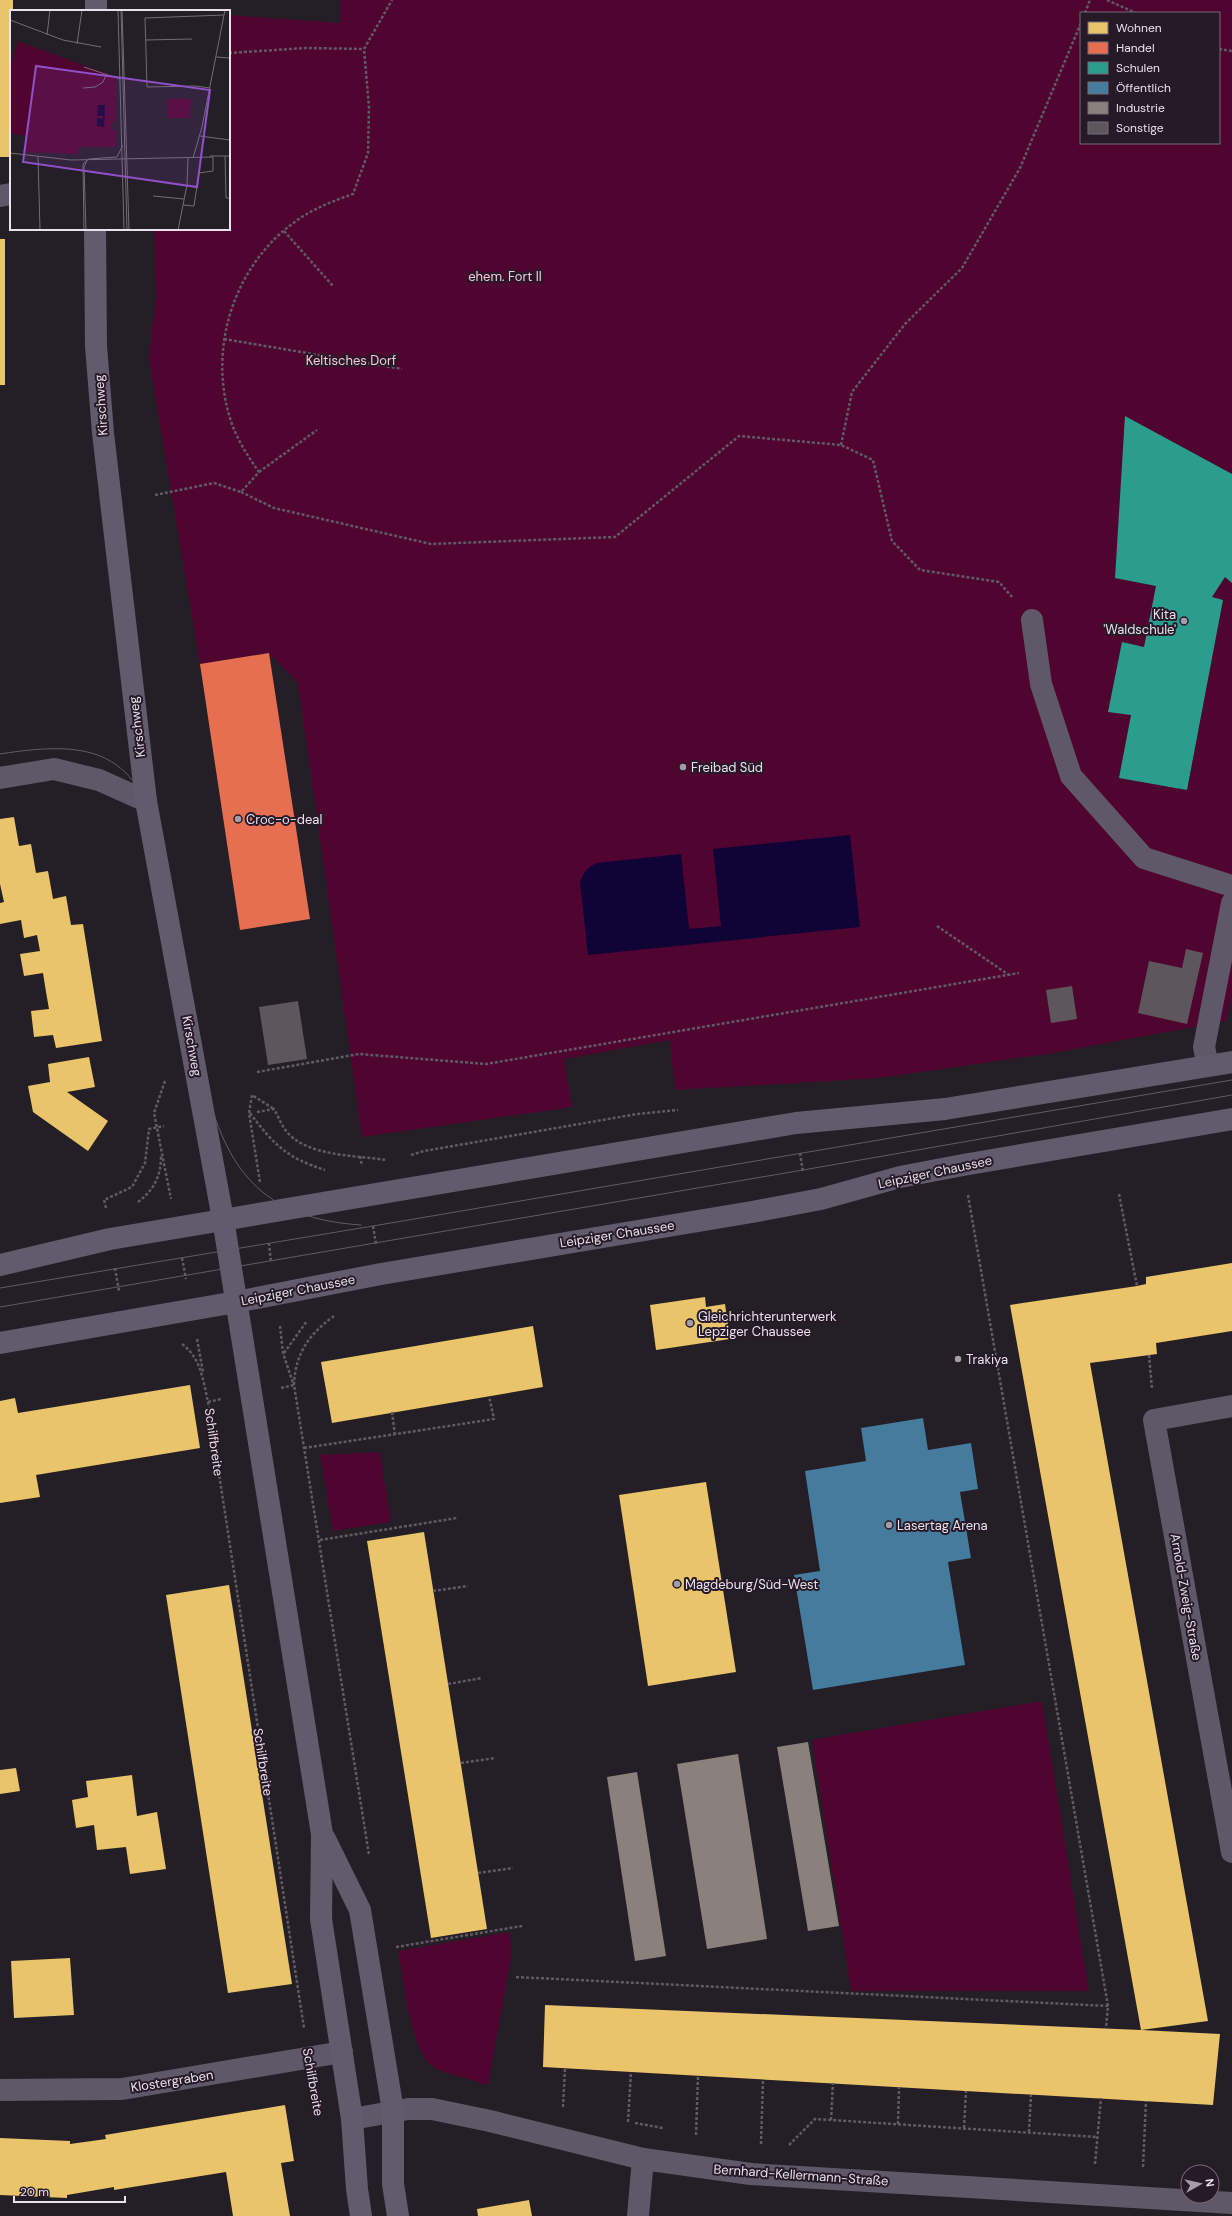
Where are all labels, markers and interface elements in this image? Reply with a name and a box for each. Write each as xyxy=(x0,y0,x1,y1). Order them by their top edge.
inset map xyxy=(10,10,230,230)
legend xyxy=(1080,12,1220,144)
text: Wohnen xyxy=(1116,20,1162,36)
text: Handel xyxy=(1116,40,1155,56)
text: Schulen xyxy=(1116,60,1160,76)
text: Öffentlich xyxy=(1116,80,1171,96)
text: Industrie xyxy=(1116,100,1165,116)
text: Sonstige xyxy=(1116,120,1164,136)
park label: ehem. Fort II xyxy=(468,268,542,285)
park label: Keltisches Dorf xyxy=(306,352,397,369)
street label: Kirschweg xyxy=(90,374,112,436)
place label: Kita 'Waldschule' xyxy=(1103,606,1176,638)
marker: Kita 'Waldschule' xyxy=(1179,616,1189,626)
street label: Kirschweg xyxy=(125,696,149,758)
place label: Freibad Süd xyxy=(691,759,763,776)
marker: Freibad Süd xyxy=(678,762,688,772)
place label: Croc-o-deal xyxy=(246,811,322,828)
marker: Croc-o-deal xyxy=(233,814,243,824)
street label: Kirschweg xyxy=(178,1014,206,1078)
street label: Leipziger Chaussee xyxy=(876,1152,994,1192)
street label: Leipziger Chaussee xyxy=(558,1217,676,1251)
street label: Leipziger Chaussee xyxy=(239,1271,357,1309)
place label: Gleichrichterunterwerk Lepziger Chaussee xyxy=(698,1308,837,1340)
marker: Gleichrichterunterwerk Lepziger Chaussee xyxy=(685,1318,695,1328)
place label: Trakiya xyxy=(966,1351,1008,1368)
marker: Trakiya xyxy=(953,1354,963,1364)
street label: Schilfbreite xyxy=(201,1407,227,1477)
place label: Lasertag Arena xyxy=(897,1517,988,1534)
marker: Lasertag Arena xyxy=(884,1520,894,1530)
street label: Arnold-Zweig-Straße xyxy=(1166,1532,1206,1662)
place label: Magdeburg/Süd-West xyxy=(685,1576,818,1593)
marker: Magdeburg/Süd-West xyxy=(672,1579,682,1589)
street label: Schilfbreite xyxy=(249,1727,277,1797)
street label: Schilfbreite xyxy=(299,2047,327,2117)
street label: Klostergraben xyxy=(129,2066,215,2096)
street label: Bernhard-Kellermann-Straße xyxy=(713,2160,889,2190)
north arrow xyxy=(1180,2164,1220,2204)
scale bar xyxy=(14,2178,125,2204)
text: N xyxy=(1202,2178,1217,2188)
text: 20 m xyxy=(20,2184,49,2200)

